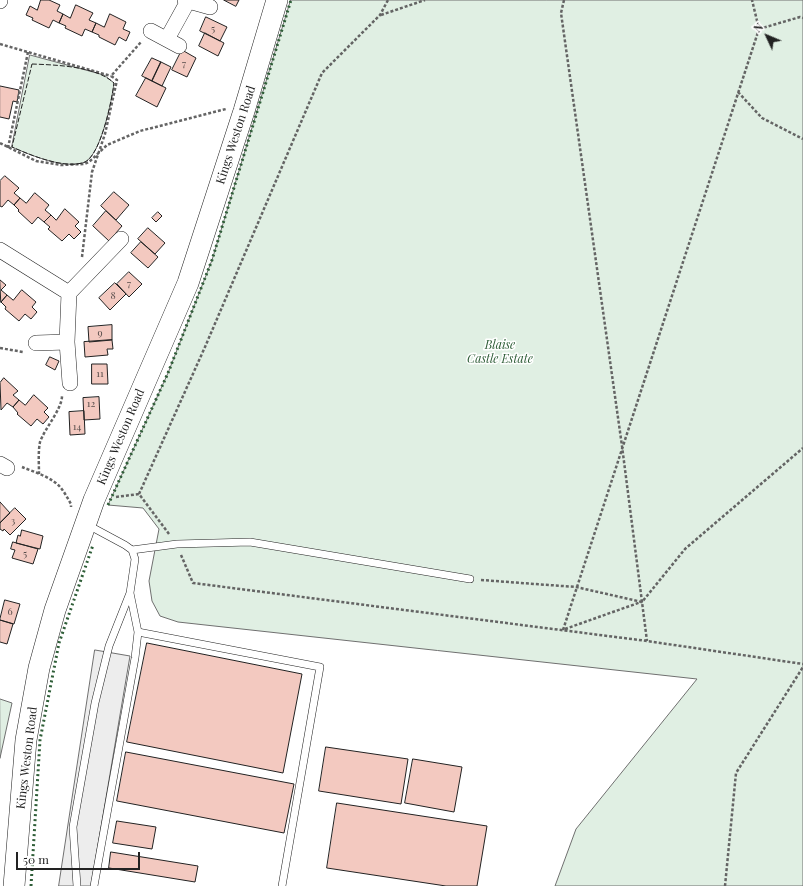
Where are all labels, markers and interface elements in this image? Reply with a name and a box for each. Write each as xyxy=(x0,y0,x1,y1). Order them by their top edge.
north arrow xyxy=(747,16,787,56)
text: N xyxy=(750,19,766,35)
house number: 5 xyxy=(211,23,215,35)
house number: 7 xyxy=(182,58,186,70)
street label: Kings Weston Road xyxy=(213,84,259,186)
house number: 7 xyxy=(127,278,131,290)
house number: 8 xyxy=(110,290,116,302)
house number: 9 xyxy=(97,327,103,339)
park label: Blaise Castle Estate xyxy=(467,338,533,366)
house number: 11 xyxy=(96,368,104,380)
street label: Kings Weston Road xyxy=(94,387,148,487)
house number: 12 xyxy=(87,398,95,410)
house number: 14 xyxy=(73,421,81,433)
house number: 3 xyxy=(11,515,15,527)
house number: 5 xyxy=(23,548,27,560)
house number: 6 xyxy=(7,606,13,618)
street label: Kings Weston Road xyxy=(14,706,40,810)
scale bar xyxy=(18,844,142,870)
text: 50 m xyxy=(23,851,49,867)

